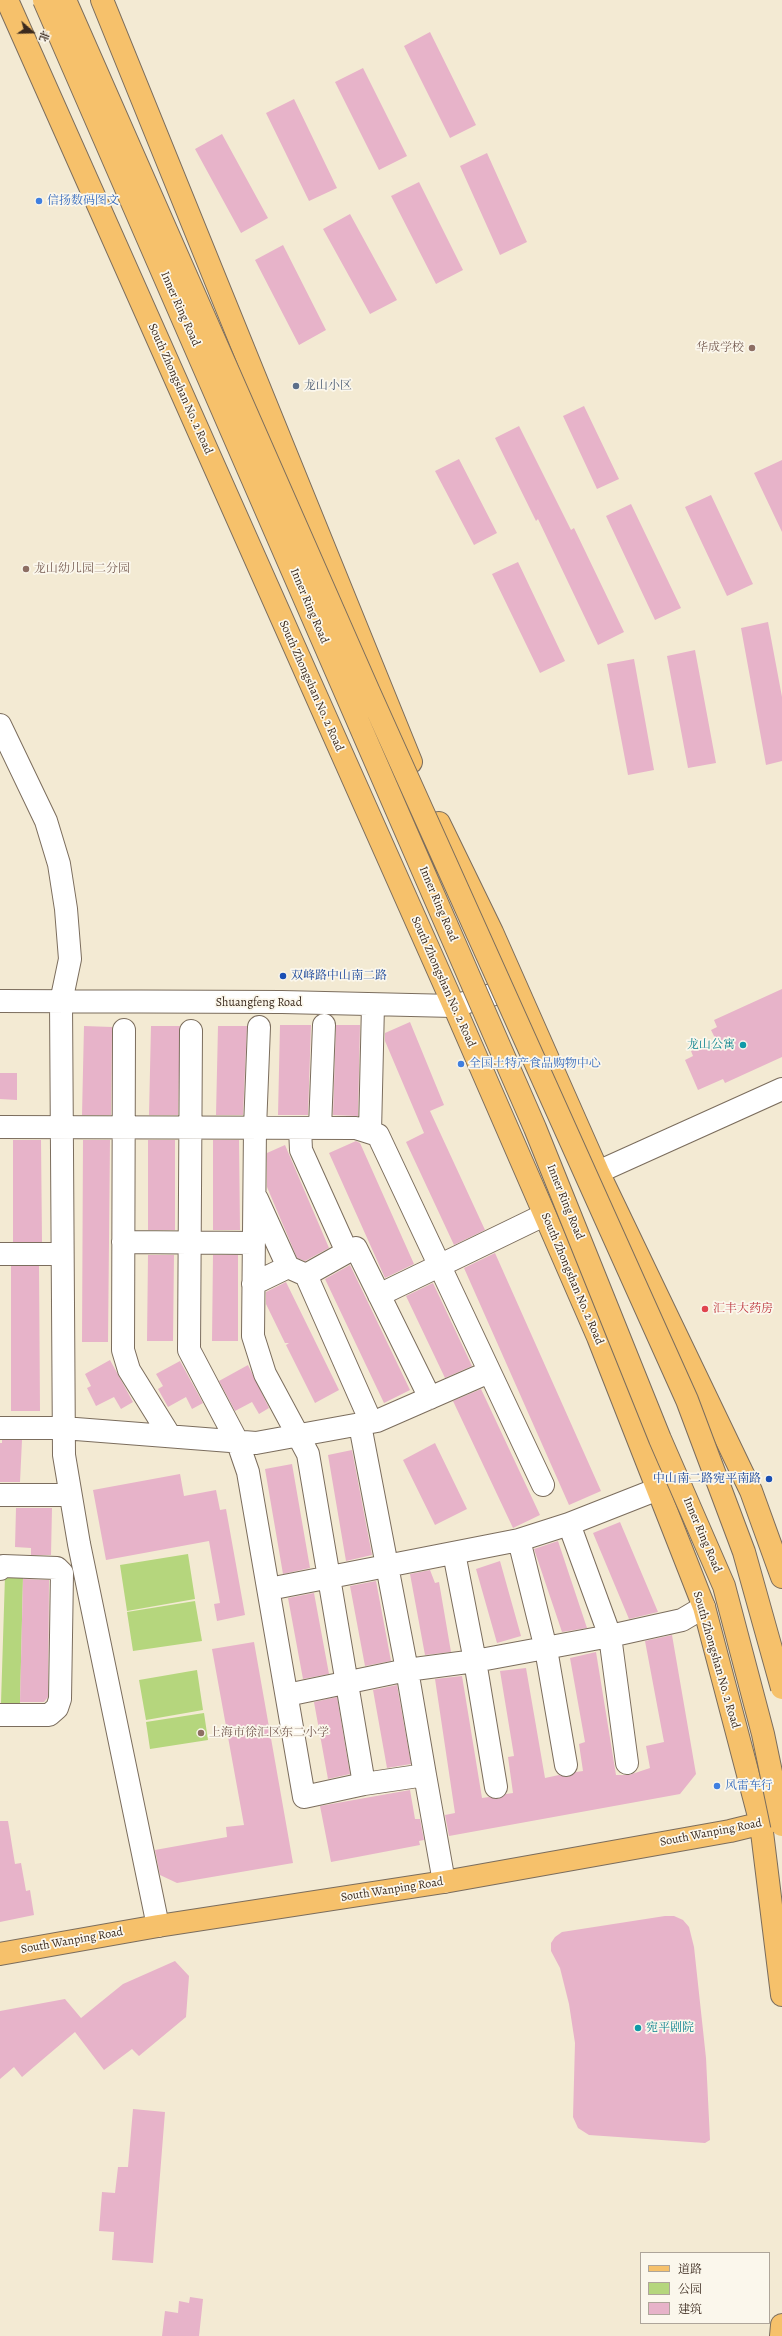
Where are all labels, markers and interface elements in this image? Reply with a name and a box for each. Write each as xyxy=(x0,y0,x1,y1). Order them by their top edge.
north arrow xyxy=(12,12,52,52)
text: 北 xyxy=(35,29,53,44)
place label: 信扬数码图文 xyxy=(47,194,119,208)
marker: 信扬数码图文 xyxy=(34,196,44,206)
street label: Inner Ring Road xyxy=(157,269,203,349)
street label: South Zhongshan No. 2 Road xyxy=(145,321,215,457)
place label: 华成学校 xyxy=(696,341,744,355)
marker: 华成学校 xyxy=(747,343,757,353)
place label: 龙山小区 xyxy=(304,379,352,393)
marker: 龙山小区 xyxy=(291,381,301,391)
place label: 龙山幼儿园二分园 xyxy=(34,562,130,576)
marker: 龙山幼儿园二分园 xyxy=(21,564,31,574)
street label: Inner Ring Road xyxy=(287,566,331,646)
street label: South Zhongshan No. 2 Road xyxy=(276,618,346,754)
street label: Inner Ring Road xyxy=(416,864,460,944)
street label: South Zhongshan No. 2 Road xyxy=(408,914,478,1050)
place label: 双峰路中山南二路 xyxy=(291,969,387,983)
marker: 双峰路中山南二路 xyxy=(278,971,288,981)
street label: Shuangfeng Road xyxy=(216,996,302,1010)
place label: 龙山公寓 xyxy=(687,1038,735,1052)
marker: 龙山公寓 xyxy=(738,1040,748,1050)
place label: 全国土特产食品购物中心 xyxy=(469,1057,601,1071)
marker: 全国土特产食品购物中心 xyxy=(456,1059,466,1069)
street label: Inner Ring Road xyxy=(543,1162,587,1242)
street label: South Zhongshan No. 2 Road xyxy=(538,1211,606,1347)
place label: 汇丰大药房 xyxy=(713,1302,773,1316)
marker: 汇丰大药房 xyxy=(700,1304,710,1314)
place label: 中山南二路宛平南路 xyxy=(653,1472,761,1486)
marker: 中山南二路宛平南路 xyxy=(764,1474,774,1484)
street label: Inner Ring Road xyxy=(680,1495,724,1575)
street label: South Zhongshan No. 2 Road xyxy=(690,1590,742,1730)
place label: 上海市徐汇区东二小学 xyxy=(209,1726,329,1740)
marker: 上海市徐汇区东二小学 xyxy=(196,1728,206,1738)
place label: 风雷车行 xyxy=(725,1779,773,1793)
marker: 风雷车行 xyxy=(712,1781,722,1791)
street label: South Wanping Road xyxy=(659,1816,763,1850)
street label: South Wanping Road xyxy=(340,1875,444,1905)
street label: South Wanping Road xyxy=(20,1925,124,1957)
place label: 宛平剧院 xyxy=(646,2021,694,2035)
marker: 宛平剧院 xyxy=(633,2023,643,2033)
legend xyxy=(640,2252,770,2324)
text: 道路 xyxy=(678,2261,702,2277)
text: 公园 xyxy=(678,2281,702,2297)
text: 建筑 xyxy=(678,2301,702,2317)

